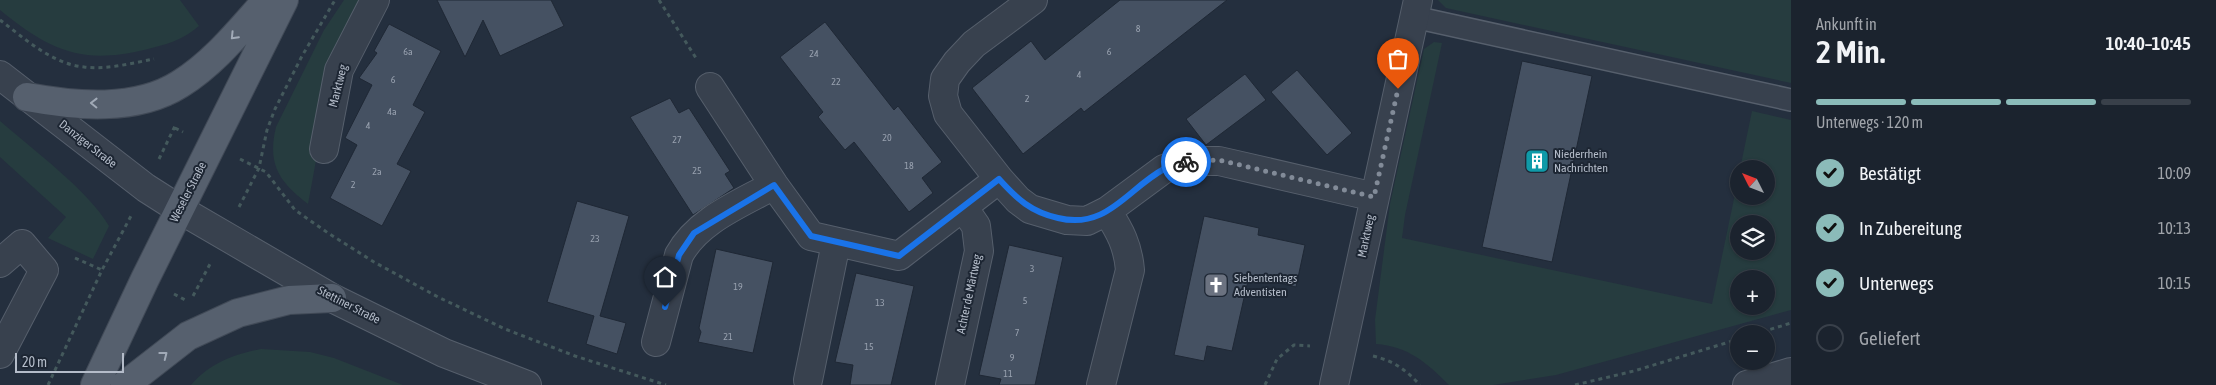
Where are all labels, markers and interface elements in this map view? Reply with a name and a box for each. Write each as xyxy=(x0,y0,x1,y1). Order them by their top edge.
text: Ankunft in xyxy=(1816,15,1877,33)
house number: 8 xyxy=(1136,23,1141,34)
one-way arrow xyxy=(231,30,240,39)
text: 10:40–10:45 xyxy=(2105,32,2191,54)
text: 2 Min. xyxy=(1816,33,1885,70)
pin xyxy=(1377,38,1419,89)
icon: bag xyxy=(1384,45,1412,73)
house number: 6a xyxy=(403,46,413,57)
house number: 6 xyxy=(1107,46,1112,57)
house number: 24 xyxy=(809,48,819,59)
street label: Marktweg xyxy=(326,62,350,109)
house number: 4 xyxy=(1077,69,1082,80)
house number: 6 xyxy=(391,74,396,85)
house number: 22 xyxy=(831,76,841,87)
house number: 2 xyxy=(1025,93,1030,104)
one-way arrow xyxy=(89,98,97,109)
house number: 4a xyxy=(387,106,397,117)
text: Unterwegs · 120 m xyxy=(1816,113,1923,131)
street label: Danziger Straße xyxy=(56,117,120,171)
house number: 4 xyxy=(366,120,371,131)
house number: 20 xyxy=(882,132,892,143)
house number: 27 xyxy=(672,134,682,145)
courier xyxy=(1161,137,1211,187)
place label: Niederrhein Nachrichten xyxy=(1554,147,1608,175)
icon: bike xyxy=(1172,148,1200,176)
building icon: Niederrhein Nachrichten xyxy=(1524,148,1550,174)
icon: check xyxy=(1816,159,1844,187)
street label: Weseler Straße xyxy=(167,160,209,224)
house number: 18 xyxy=(904,160,914,171)
north arrow xyxy=(1730,160,1775,205)
map controls xyxy=(1730,160,1775,370)
text: Bestätigt xyxy=(1859,162,1921,184)
text: 10:09 xyxy=(2157,164,2191,182)
house number: 25 xyxy=(692,165,702,176)
house number: 2a xyxy=(372,166,382,177)
house number: 2 xyxy=(351,179,356,190)
street label: Marktweg xyxy=(1355,212,1378,259)
icon: check xyxy=(1816,214,1844,242)
button: layers xyxy=(1730,215,1775,260)
text: In Zubereitung xyxy=(1859,217,1962,239)
text: 10:13 xyxy=(2158,219,2191,237)
house number: 23 xyxy=(590,233,600,244)
street label: Achter de Märtweg xyxy=(954,252,984,335)
pin xyxy=(644,256,686,307)
icon: home xyxy=(651,263,679,291)
house number: 3 xyxy=(1030,263,1035,274)
icon: check xyxy=(1816,269,1844,297)
button: + xyxy=(1730,270,1775,315)
place label: Siebententags Adventisten xyxy=(1234,271,1297,299)
church icon: Siebententags Adventisten xyxy=(1203,272,1229,298)
text: Unterwegs xyxy=(1859,272,1934,294)
text: 10:15 xyxy=(2158,274,2191,292)
house number: 19 xyxy=(733,281,743,292)
street label: Stettiner Straße xyxy=(315,283,383,327)
house number: 5 xyxy=(1023,295,1028,306)
house number: 13 xyxy=(875,297,885,308)
button: − xyxy=(1730,325,1775,370)
house number: 7 xyxy=(1015,327,1020,338)
text: Geliefert xyxy=(1859,327,1920,349)
house number: 21 xyxy=(723,331,733,342)
house number: 15 xyxy=(864,341,874,352)
scale bar xyxy=(15,350,124,373)
house number: 9 xyxy=(1010,352,1015,363)
one-way arrow xyxy=(158,353,167,361)
text: 20 m xyxy=(22,354,47,370)
house number: 11 xyxy=(1003,368,1013,379)

